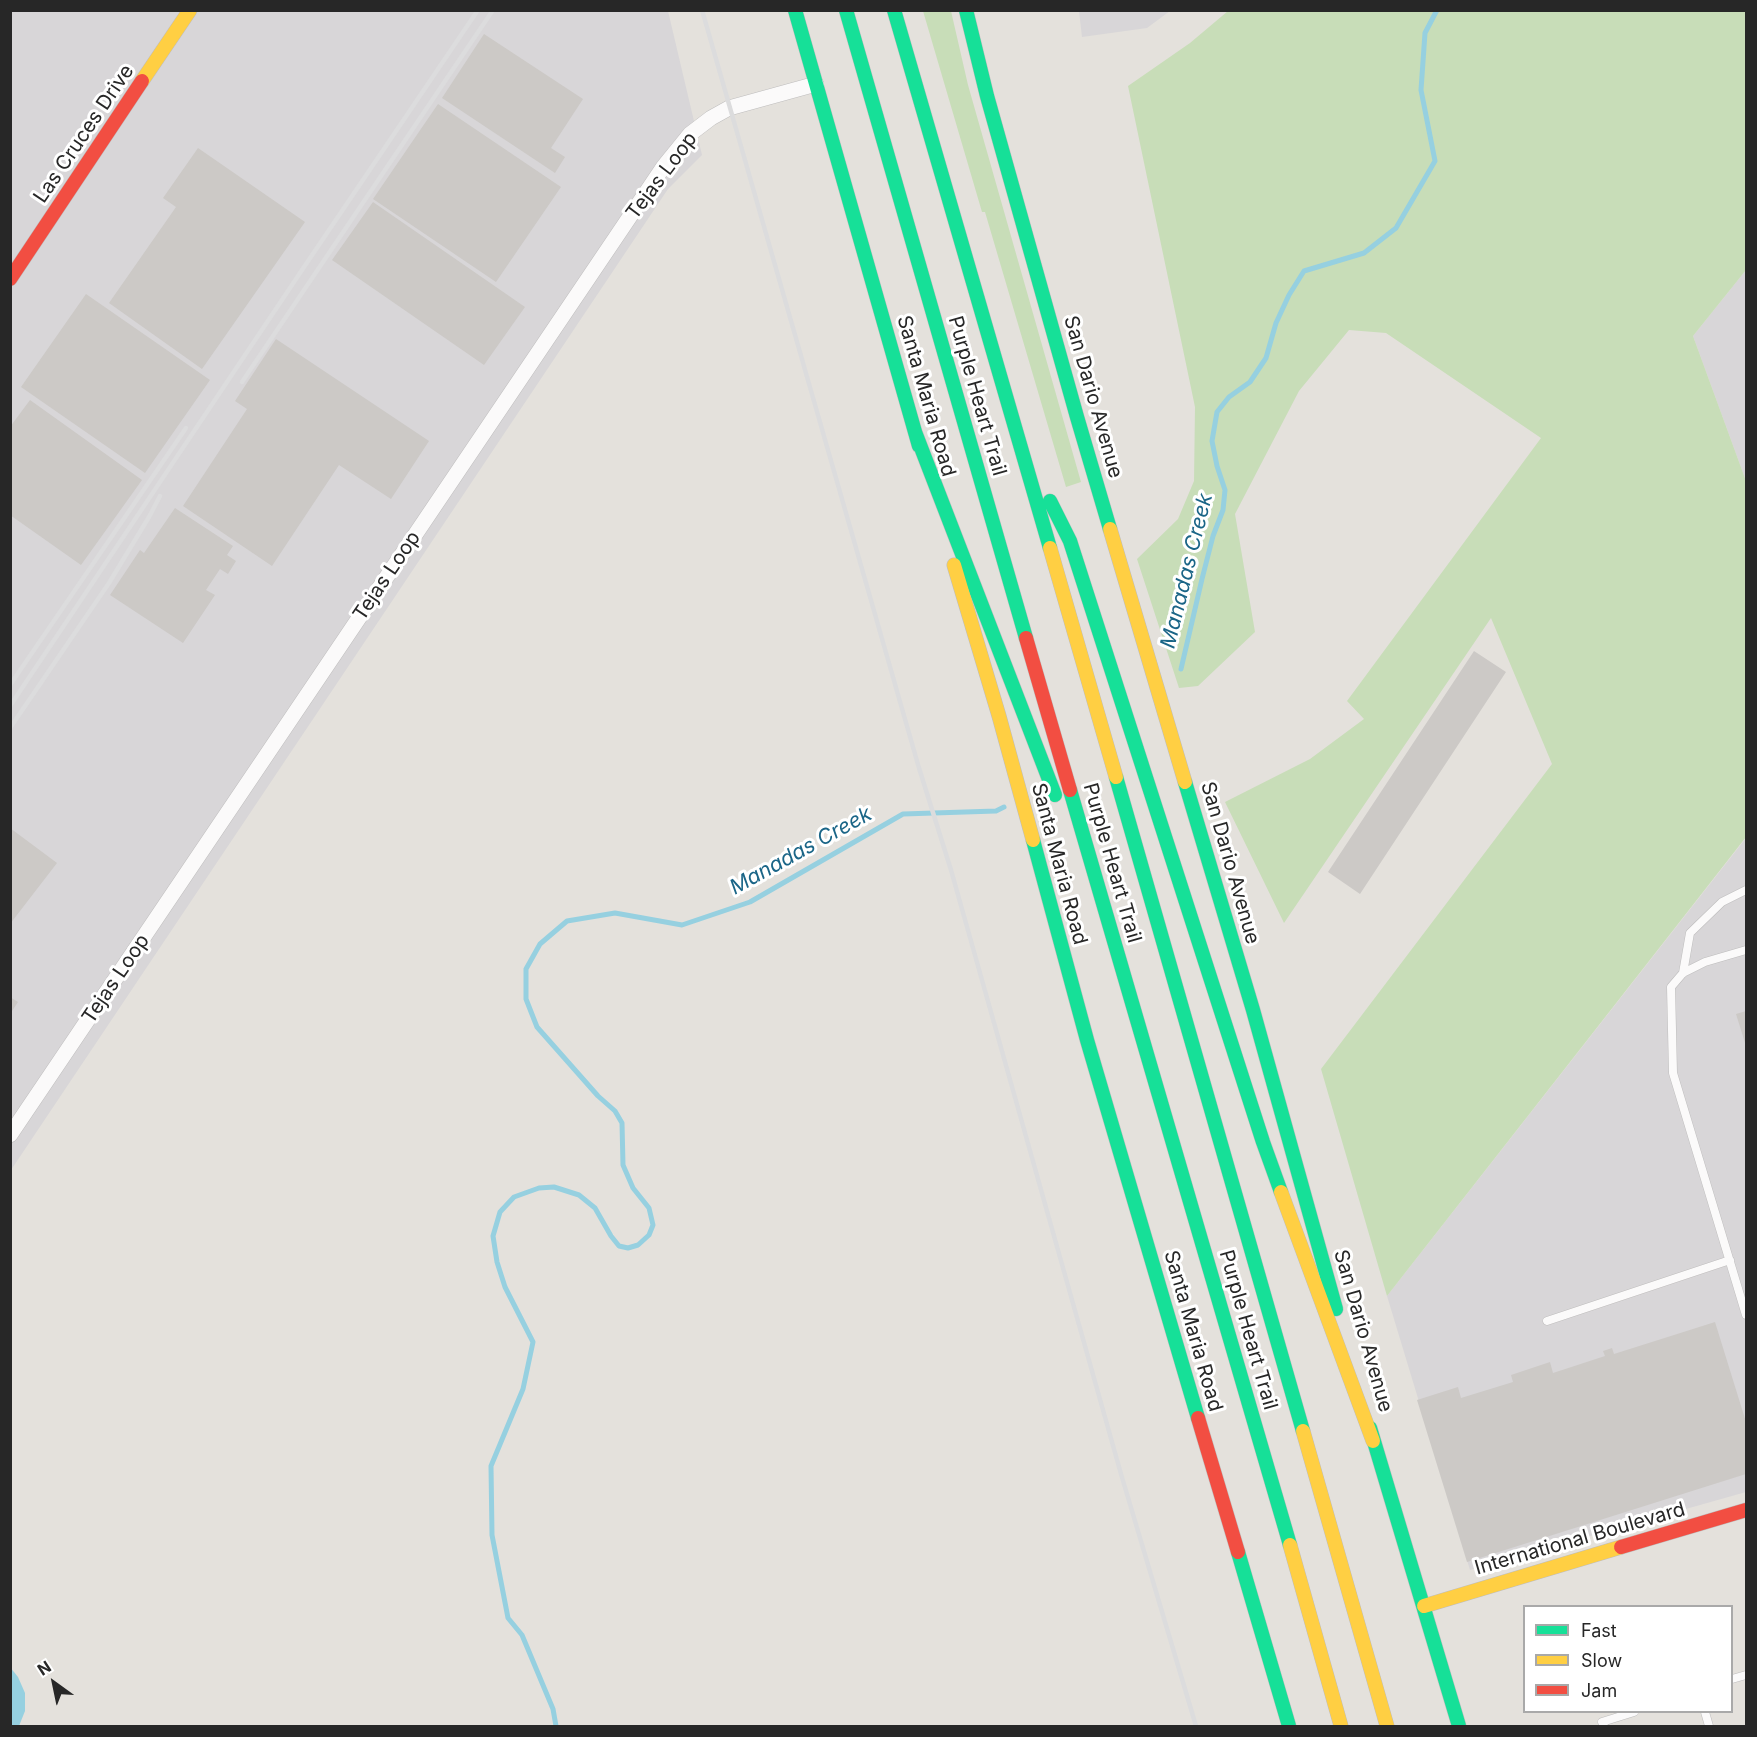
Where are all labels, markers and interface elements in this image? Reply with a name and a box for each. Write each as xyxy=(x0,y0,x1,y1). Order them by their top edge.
street label: Las Cruces Drive xyxy=(29,60,139,208)
street label: Tejas Loop xyxy=(621,128,703,224)
street label: Santa Maria Road xyxy=(892,313,960,479)
street label: Purple Heart Trail xyxy=(943,313,1011,479)
street label: San Dario Avenue xyxy=(1058,313,1128,481)
water label: Manadas Creek xyxy=(1156,491,1218,651)
street label: Tejas Loop xyxy=(348,527,426,625)
street label: San Dario Avenue xyxy=(1195,779,1265,947)
street label: Purple Heart Trail xyxy=(1078,780,1146,946)
street label: Santa Maria Road xyxy=(1026,781,1092,947)
water label: Manadas Creek xyxy=(726,802,876,900)
street label: Tejas Loop xyxy=(77,930,155,1028)
street label: Purple Heart Trail xyxy=(1214,1247,1282,1413)
street label: San Dario Avenue xyxy=(1328,1247,1398,1415)
street label: Santa Maria Road xyxy=(1159,1248,1227,1414)
street label: International Boulevard xyxy=(1472,1497,1688,1581)
legend xyxy=(1523,1605,1733,1713)
text: Fast xyxy=(1581,1620,1617,1641)
text: Slow xyxy=(1581,1650,1622,1671)
north arrow xyxy=(24,1653,84,1713)
text: N xyxy=(34,1656,55,1680)
text: Jam xyxy=(1581,1680,1617,1701)

